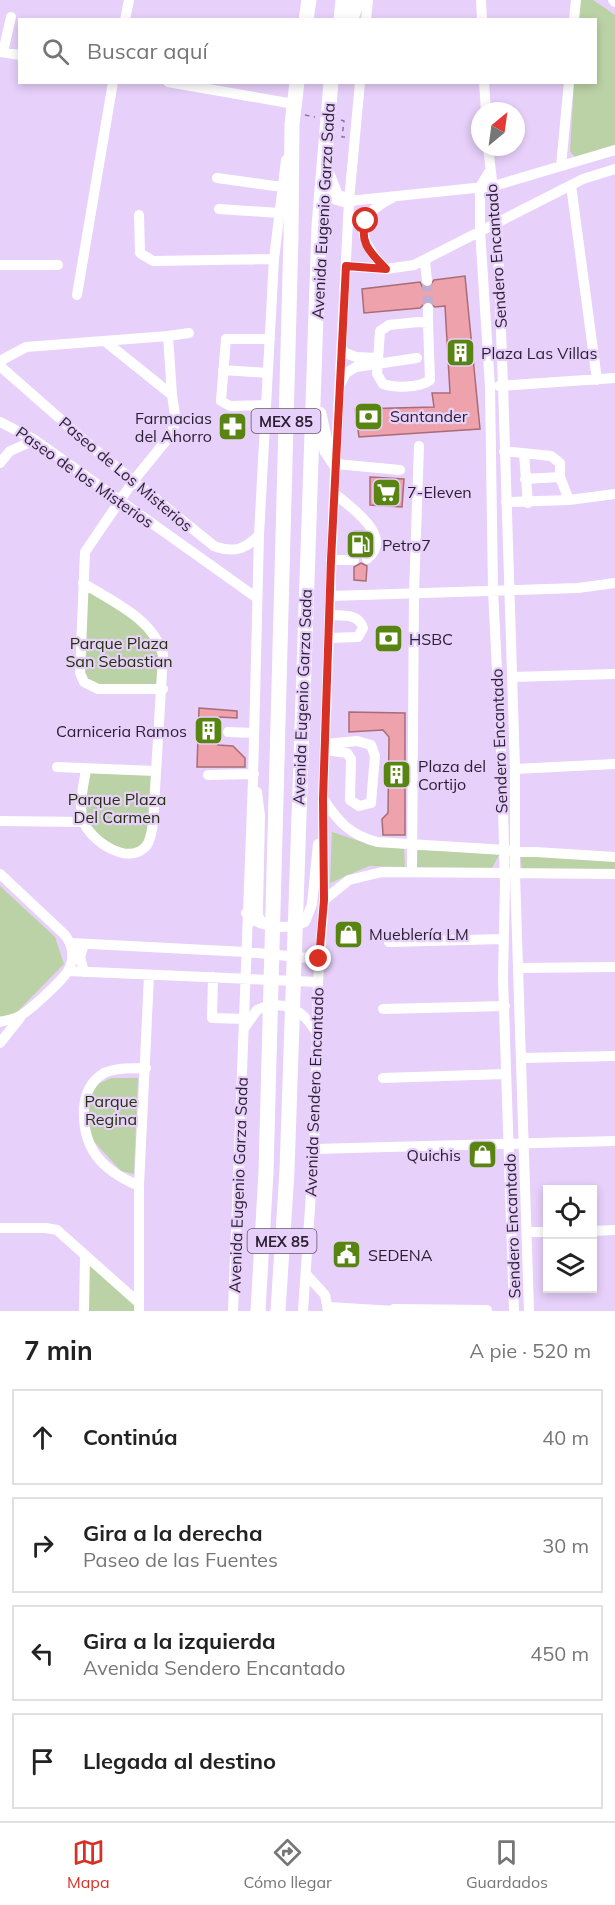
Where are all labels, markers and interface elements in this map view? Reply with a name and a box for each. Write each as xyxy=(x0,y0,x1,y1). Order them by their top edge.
search box xyxy=(18,18,597,84)
icon: search xyxy=(39,35,72,68)
text: Buscar aquí xyxy=(87,37,208,65)
street label: Avenida Eugenio Garza Sada xyxy=(307,102,339,320)
north arrow xyxy=(471,102,525,156)
street label: Sendero Encantado xyxy=(481,183,511,329)
route start xyxy=(352,207,378,233)
building icon: Plaza Las Villas xyxy=(444,337,476,369)
place label: Plaza Las Villas xyxy=(481,343,597,363)
bank icon: Santander xyxy=(353,400,385,432)
place label: Santander xyxy=(390,406,468,426)
place label: Farmacias del Ahorro xyxy=(135,408,212,446)
road number: MEX 85 xyxy=(252,409,320,433)
pharmacy icon: Farmacias del Ahorro xyxy=(217,411,249,443)
street label: Paseo de Los Misterios xyxy=(55,412,197,536)
street label: Paseo de los Misterios xyxy=(12,422,158,532)
supermarket icon: 7-Eleven xyxy=(370,476,402,508)
place label: 7-Eleven xyxy=(407,482,472,502)
fuel station icon: Petro7 xyxy=(345,529,377,561)
place label: Petro7 xyxy=(382,535,431,555)
street label: Avenida Eugenio Garza Sada xyxy=(288,589,316,805)
bank icon: HSBC xyxy=(372,623,404,655)
place label: HSBC xyxy=(409,629,453,649)
park label: Parque Plaza San Sebastian xyxy=(65,633,173,671)
street label: Sendero Encantado xyxy=(486,668,512,814)
building icon: Carniceria Ramos xyxy=(192,715,224,747)
place label: Carniceria Ramos xyxy=(56,721,187,741)
place label: Plaza del Cortijo xyxy=(418,756,486,794)
building icon: Plaza del Cortijo xyxy=(381,759,413,791)
park label: Parque Plaza Del Carmen xyxy=(68,789,166,827)
shop icon: Mueblería LM xyxy=(332,918,364,950)
place label: Mueblería LM xyxy=(369,924,469,944)
route end xyxy=(305,945,331,971)
street label: Avenida Sendero Encantado xyxy=(300,987,328,1197)
street label: Avenida Eugenio Garza Sada xyxy=(224,1077,252,1293)
park label: Parque Regina xyxy=(85,1091,137,1129)
shop icon: Quichis xyxy=(466,1139,498,1171)
place label: Quichis xyxy=(407,1145,461,1165)
street label: Sendero Encantado xyxy=(499,1153,525,1299)
map controls xyxy=(543,1185,597,1293)
button: locate xyxy=(543,1185,597,1239)
road number: MEX 85 xyxy=(248,1229,316,1253)
public building icon: SEDENA xyxy=(331,1239,363,1271)
button: layers xyxy=(543,1239,597,1293)
place label: SEDENA xyxy=(368,1245,433,1265)
text: 7 min xyxy=(24,1334,93,1367)
text: A pie · 520 m xyxy=(470,1338,591,1363)
icon: ahead xyxy=(26,1421,59,1454)
text: Continúa xyxy=(83,1423,178,1451)
text: 40 m xyxy=(542,1425,589,1450)
text: Gira a la derecha xyxy=(83,1519,263,1547)
icon: right xyxy=(26,1529,59,1562)
text: 30 m xyxy=(542,1533,589,1558)
text: Paseo de las Fuentes xyxy=(83,1547,278,1572)
text: Gira a la izquierda xyxy=(83,1627,276,1655)
icon: left xyxy=(26,1637,59,1670)
text: 450 m xyxy=(530,1641,589,1666)
text: Avenida Sendero Encantado xyxy=(83,1655,345,1680)
icon: arrive xyxy=(26,1745,59,1778)
text: Llegada al destino xyxy=(83,1747,276,1775)
tab: Mapa xyxy=(67,1836,110,1892)
tab: Cómo llegar xyxy=(244,1836,332,1892)
tab: Guardados xyxy=(466,1836,548,1892)

